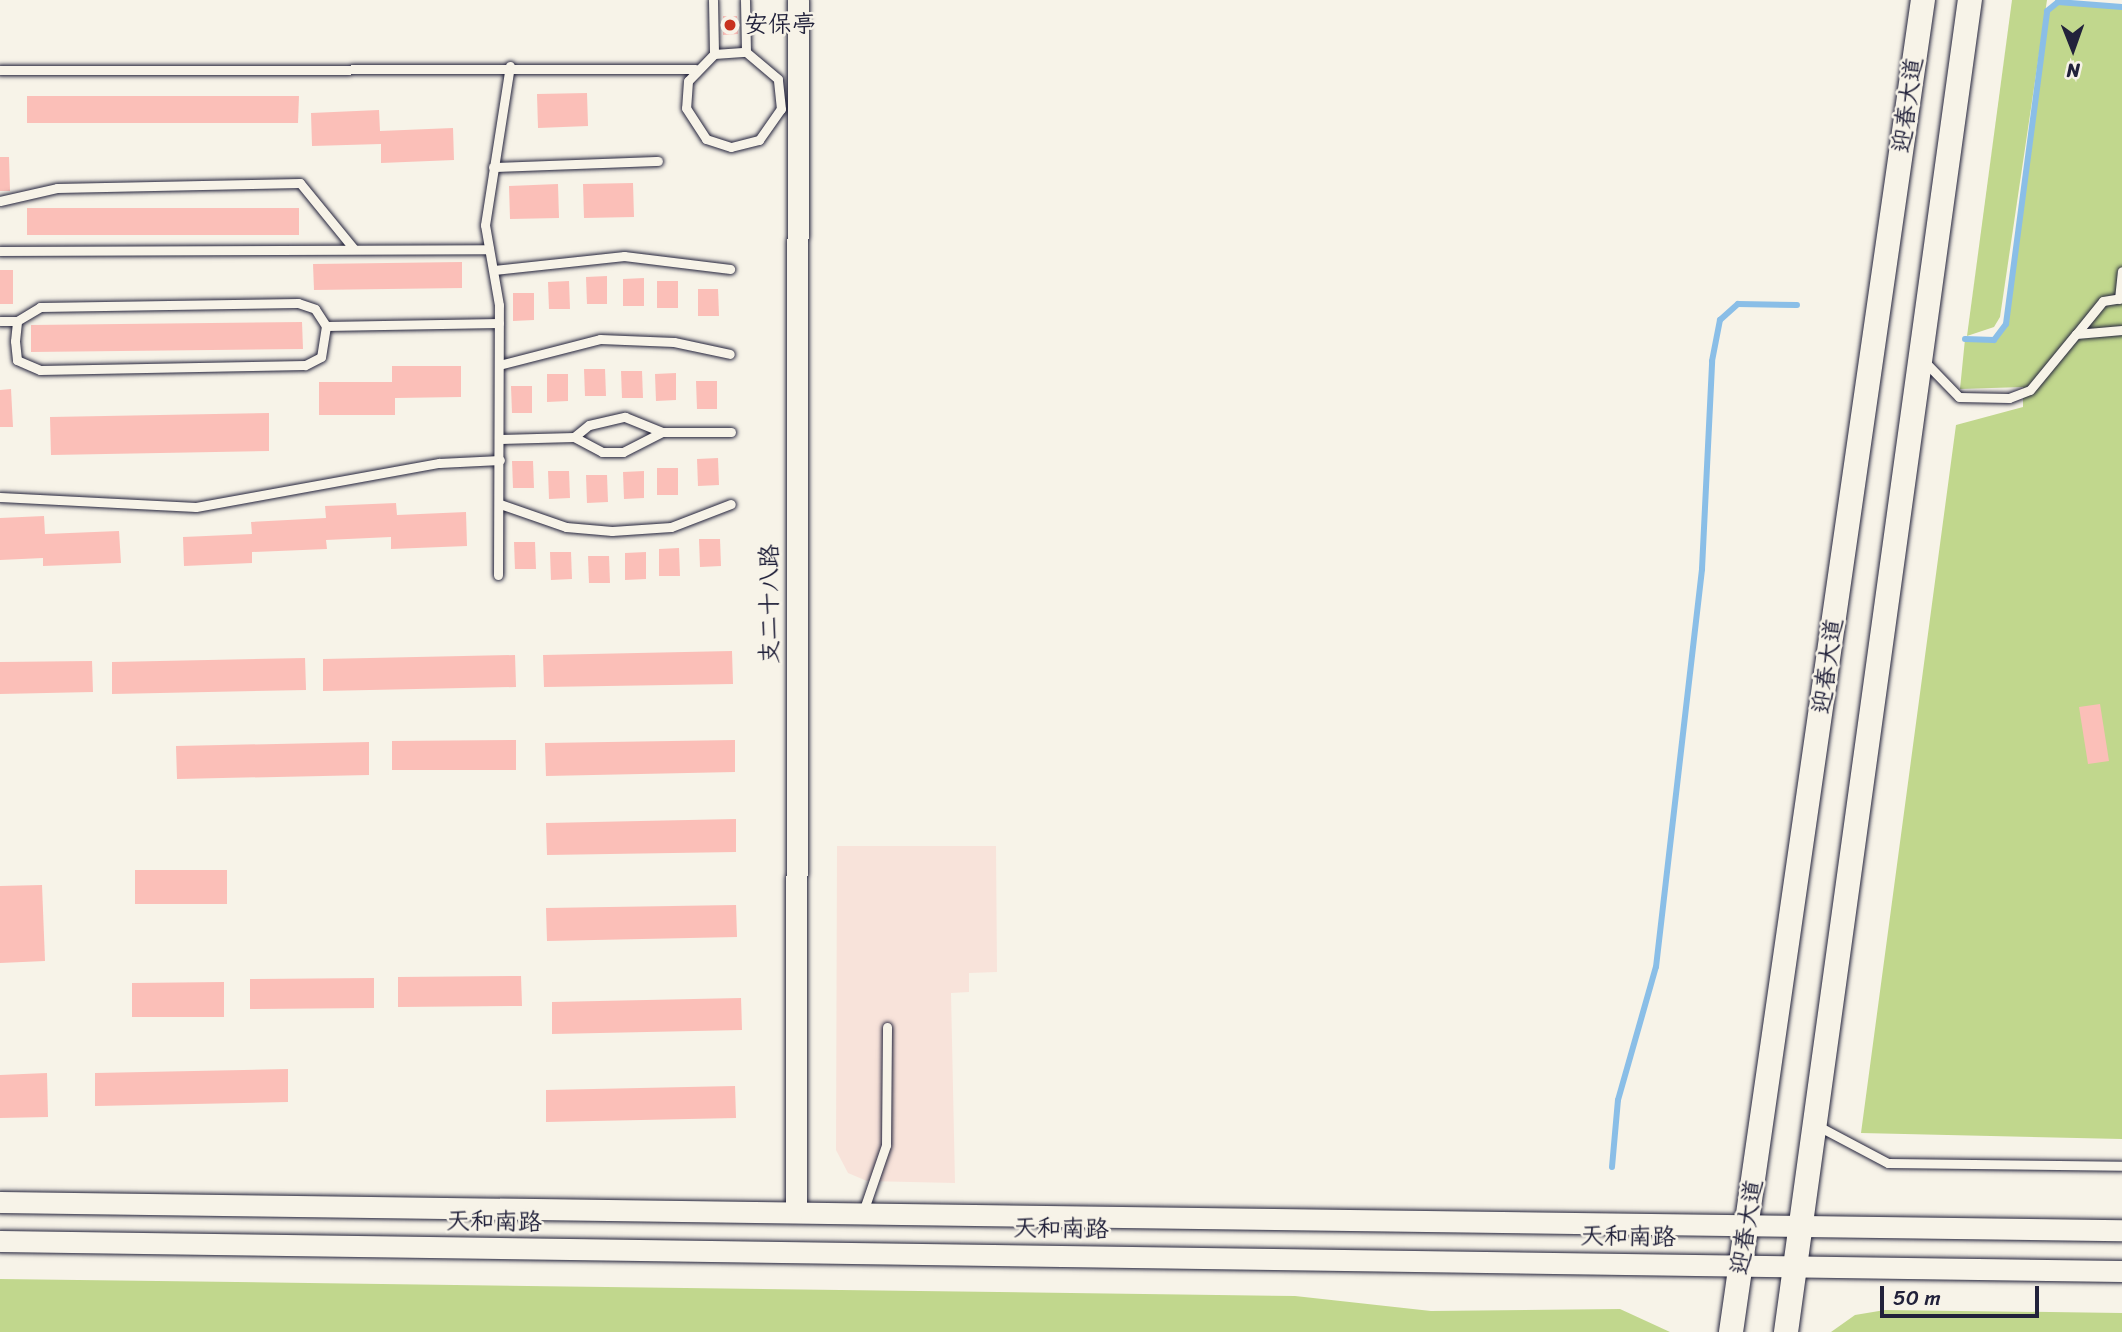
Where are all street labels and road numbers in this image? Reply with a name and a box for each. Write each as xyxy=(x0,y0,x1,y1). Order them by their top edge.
street label: 迎春大道 xyxy=(1887,55,1929,155)
street label: 支二十八路 xyxy=(756,544,784,664)
street label: 迎春大道 xyxy=(1807,616,1849,716)
street label: 迎春大道 xyxy=(1725,1177,1769,1277)
street label: 天和南路 xyxy=(446,1207,542,1237)
street label: 天和南路 xyxy=(1013,1214,1109,1244)
street label: 天和南路 xyxy=(1580,1222,1676,1252)

